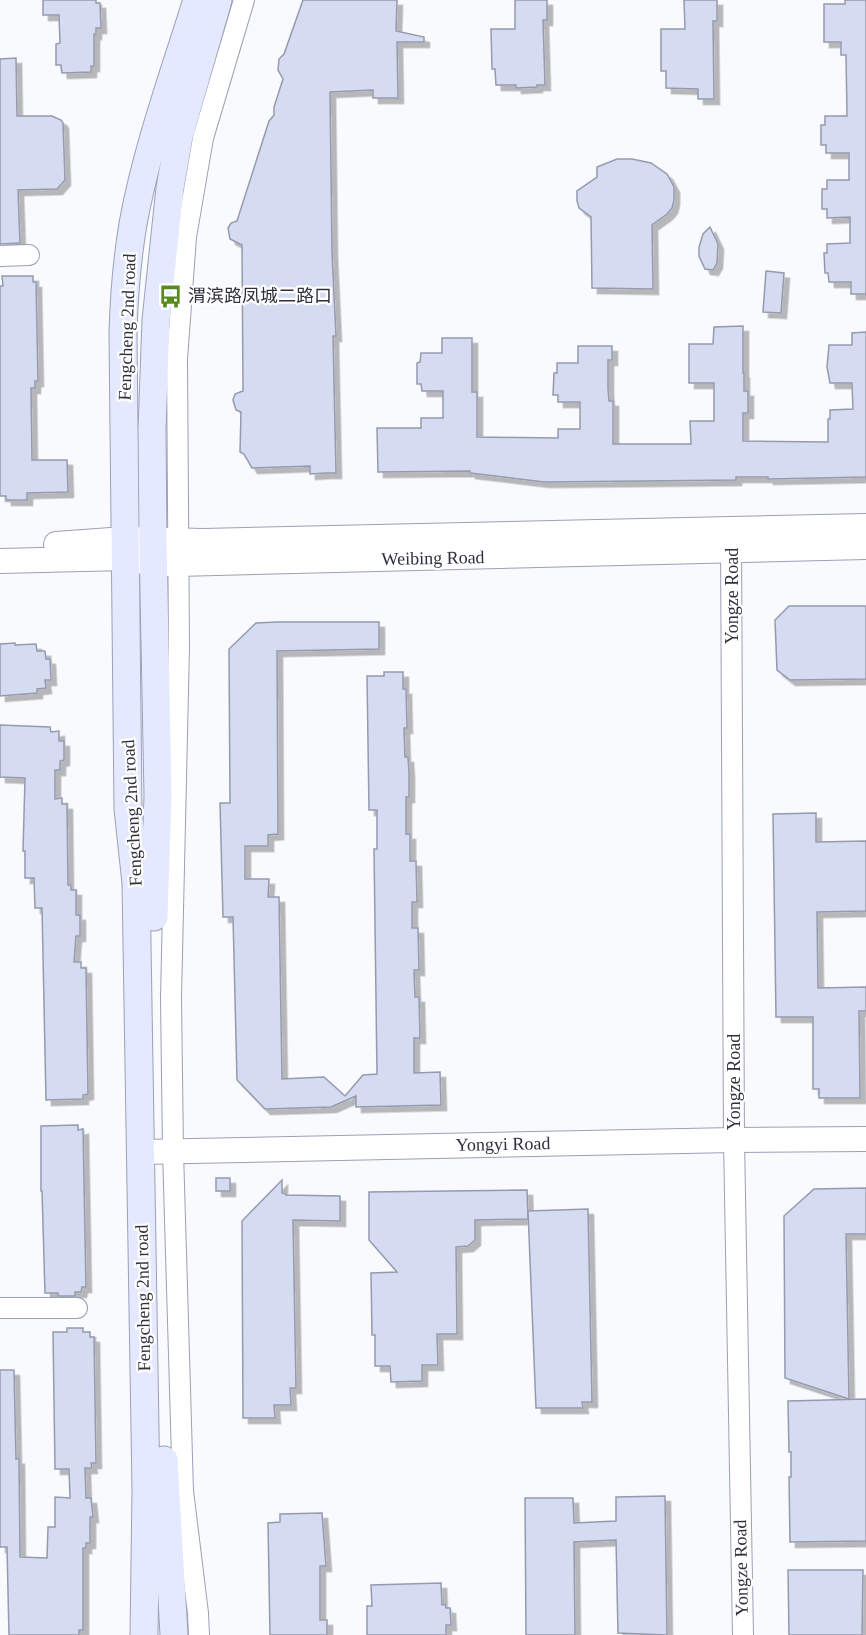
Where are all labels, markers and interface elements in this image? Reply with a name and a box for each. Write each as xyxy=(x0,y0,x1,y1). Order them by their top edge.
street label: Fengcheng 2nd road xyxy=(114,253,140,401)
bus stop icon: 渭滨路凤城二路口 xyxy=(157,283,183,309)
place label: 渭滨路凤城二路口 xyxy=(188,286,332,306)
street label: Weibing Road xyxy=(381,547,485,569)
street label: Yongze Road xyxy=(722,548,742,644)
street label: Fengcheng 2nd road xyxy=(118,739,146,887)
street label: Yongze Road xyxy=(724,1034,744,1130)
street label: Yongyi Road xyxy=(455,1133,551,1155)
street label: Fengcheng 2nd road xyxy=(132,1224,154,1372)
street label: Yongze Road xyxy=(730,1519,752,1617)

